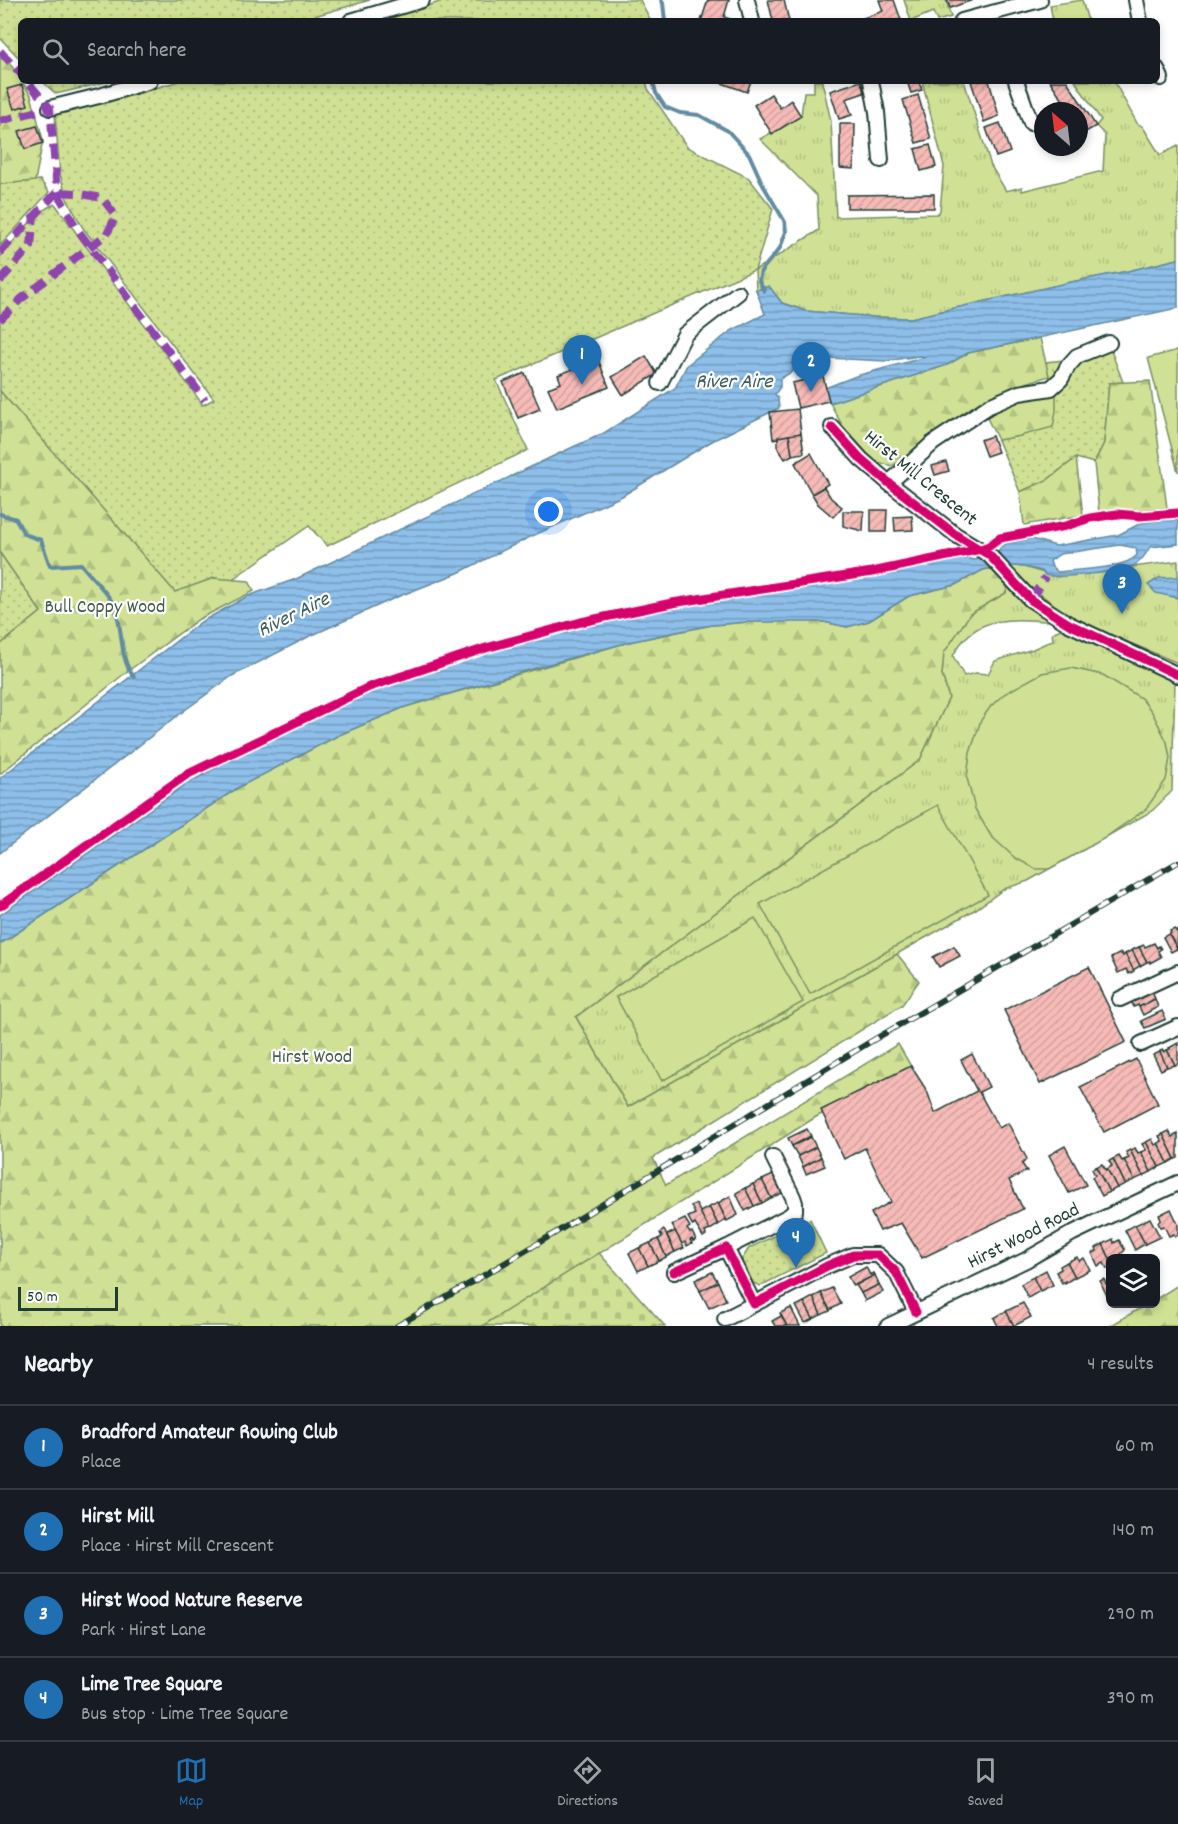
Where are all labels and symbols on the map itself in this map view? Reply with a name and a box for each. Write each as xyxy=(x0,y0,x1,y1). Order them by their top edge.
north arrow xyxy=(1034,102,1088,156)
pin: 1 xyxy=(562,336,602,385)
pin: 2 xyxy=(792,342,830,392)
water label: River Aire xyxy=(695,368,774,398)
street label: Hirst Mill Crescent xyxy=(857,424,983,534)
your location xyxy=(534,497,563,526)
pin: 3 xyxy=(1102,564,1142,614)
water label: River Aire xyxy=(253,585,337,646)
park label: Bull Coppy Wood xyxy=(45,594,165,622)
park label: Hirst Wood xyxy=(272,1044,352,1072)
street label: Hirst Wood Road xyxy=(963,1197,1085,1277)
pin: 4 xyxy=(776,1218,816,1268)
scale bar xyxy=(18,1284,118,1312)

